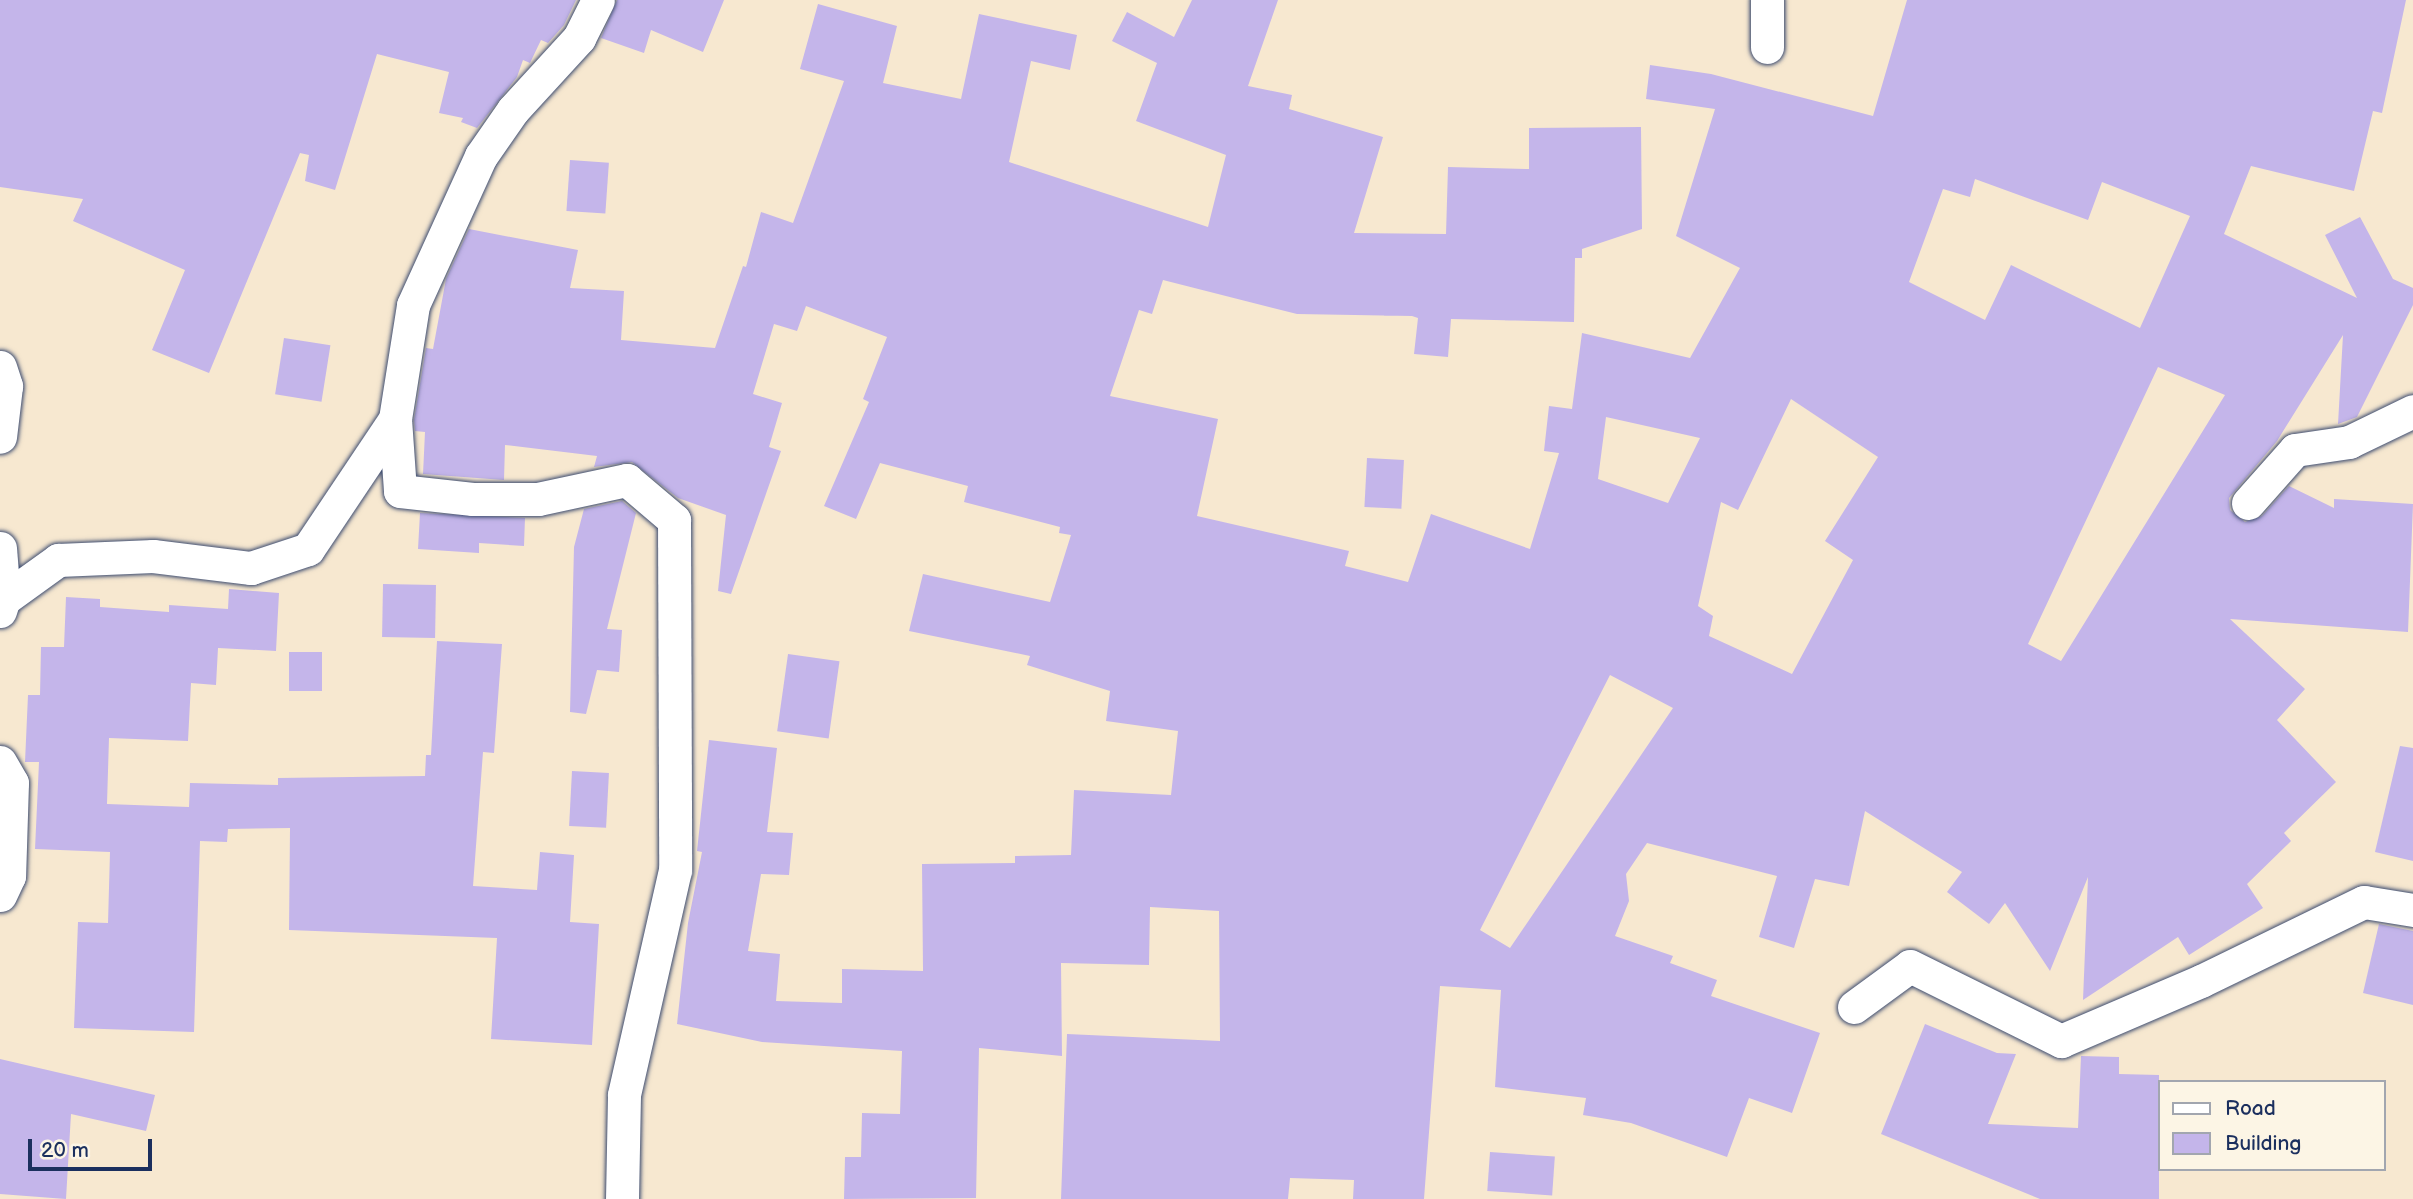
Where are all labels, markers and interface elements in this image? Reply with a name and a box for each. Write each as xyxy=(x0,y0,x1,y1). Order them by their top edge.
legend xyxy=(2158,1080,2385,1171)
text: Road xyxy=(2225,1096,2276,1121)
scale bar xyxy=(32,1126,156,1170)
text: Building xyxy=(2225,1131,2301,1156)
text: 20 m xyxy=(41,1138,89,1163)

